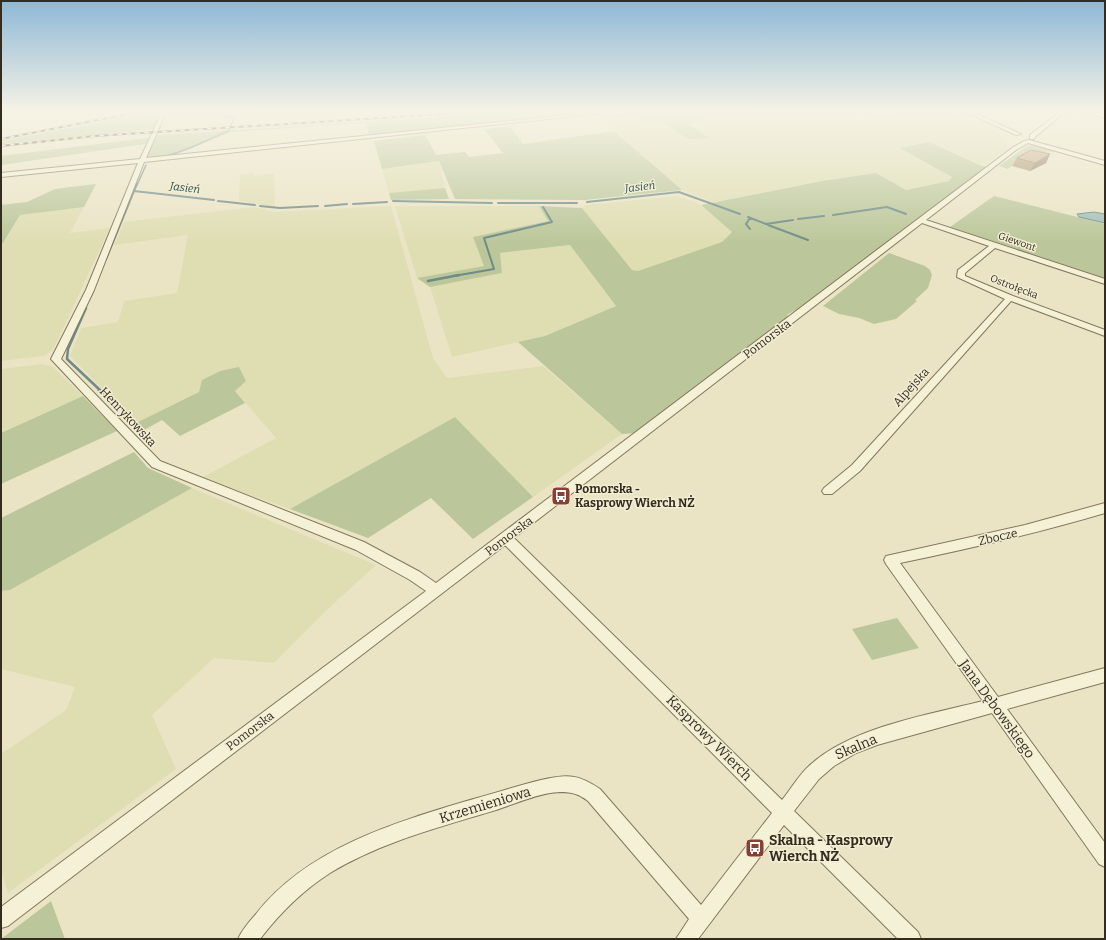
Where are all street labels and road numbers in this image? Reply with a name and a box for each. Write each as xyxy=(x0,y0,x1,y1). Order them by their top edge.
street label: Giewont xyxy=(997,230,1038,254)
street label: Ostrołęcka xyxy=(988,272,1040,302)
street label: Pomorska xyxy=(740,316,794,361)
street label: Alpejska xyxy=(890,364,932,409)
street label: Henrykowska xyxy=(97,384,159,450)
street label: Pomorska xyxy=(482,513,536,558)
street label: Zbocze xyxy=(977,526,1019,548)
street label: Jana Dębowskiego xyxy=(955,656,1038,762)
street label: Kasprowy Wierch xyxy=(663,692,756,785)
street label: Pomorska xyxy=(223,708,277,753)
street label: Skalna xyxy=(832,730,880,763)
street label: Krzemieniowa xyxy=(437,783,533,827)

